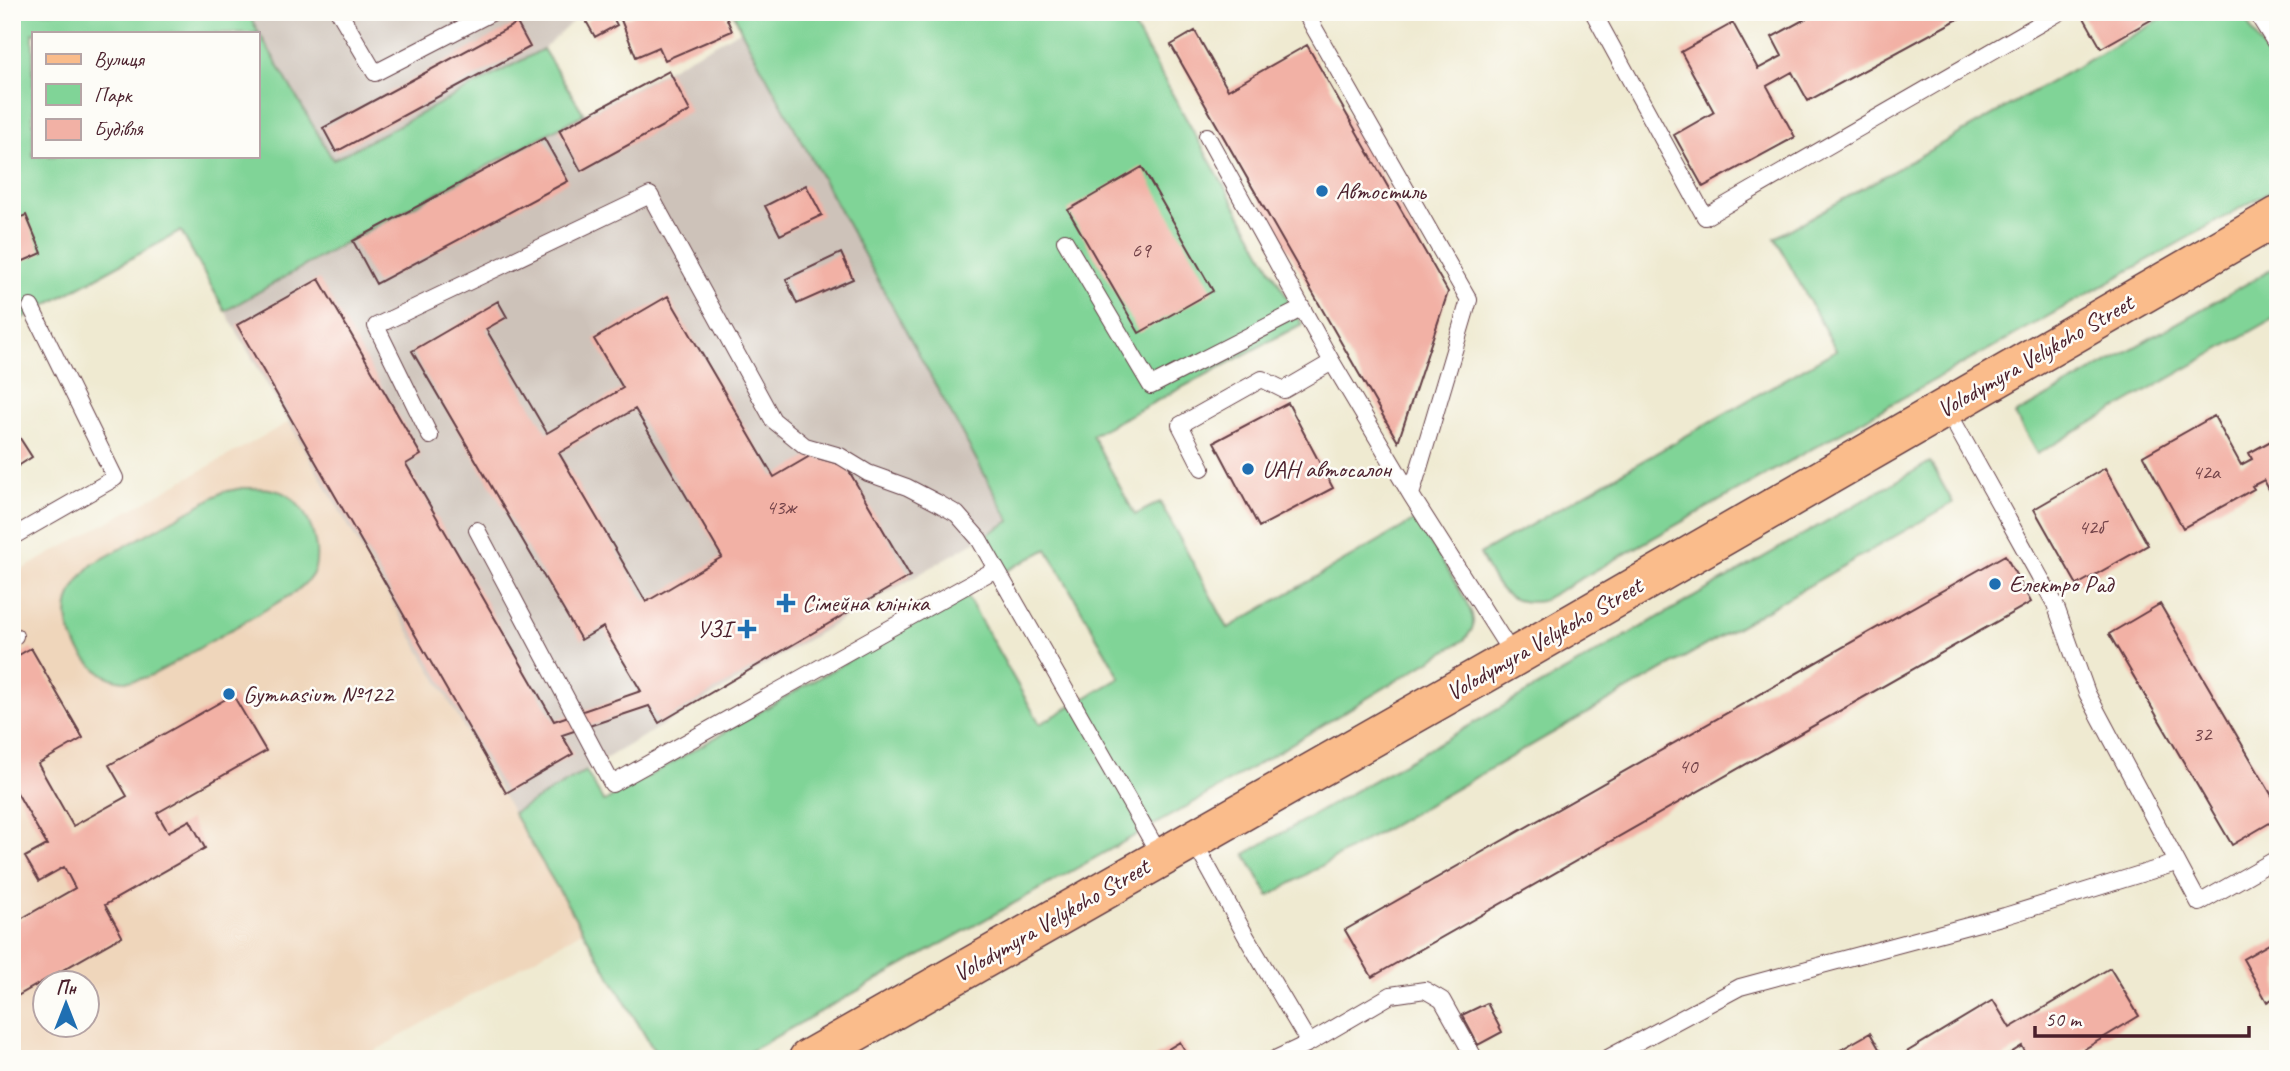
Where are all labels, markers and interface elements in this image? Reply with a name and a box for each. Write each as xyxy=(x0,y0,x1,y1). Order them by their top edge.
legend xyxy=(32,32,259,158)
text: Вулиця xyxy=(94,46,145,72)
text: Парк xyxy=(94,82,134,108)
text: Будівля xyxy=(94,116,144,142)
place label: Автостиль xyxy=(1336,176,1427,206)
marker: Автостиль xyxy=(1314,183,1330,199)
house number: 69 xyxy=(1132,237,1152,263)
street label: Volodymyra Velykoho Street xyxy=(1932,287,2140,424)
place label: UAH автосалон xyxy=(1262,454,1392,484)
house number: 42а xyxy=(2192,459,2222,485)
marker: UAH автосалон xyxy=(1240,461,1256,477)
house number: 43ж xyxy=(766,494,798,520)
house number: 42б xyxy=(2078,514,2109,540)
place label: Електро Рад xyxy=(2009,569,2115,599)
street label: Volodymyra Velykoho Street xyxy=(1441,570,1649,707)
marker: Електро Рад xyxy=(1987,576,2003,592)
place label: Сімейна клініка xyxy=(802,588,931,618)
marker: Сімейна клініка xyxy=(776,593,796,613)
place label: УЗІ xyxy=(697,614,736,644)
marker: УЗІ xyxy=(737,619,757,639)
place label: Gymnasium №122 xyxy=(243,679,395,709)
marker: Gymnasium №122 xyxy=(221,686,237,702)
house number: 32 xyxy=(2193,721,2213,747)
house number: 40 xyxy=(1679,753,1699,779)
street label: Volodymyra Velykoho Street xyxy=(948,851,1156,988)
north arrow xyxy=(32,970,102,1040)
text: Пн xyxy=(56,976,78,1000)
scale bar xyxy=(2035,994,2248,1038)
text: 50 m xyxy=(2045,1006,2083,1032)

